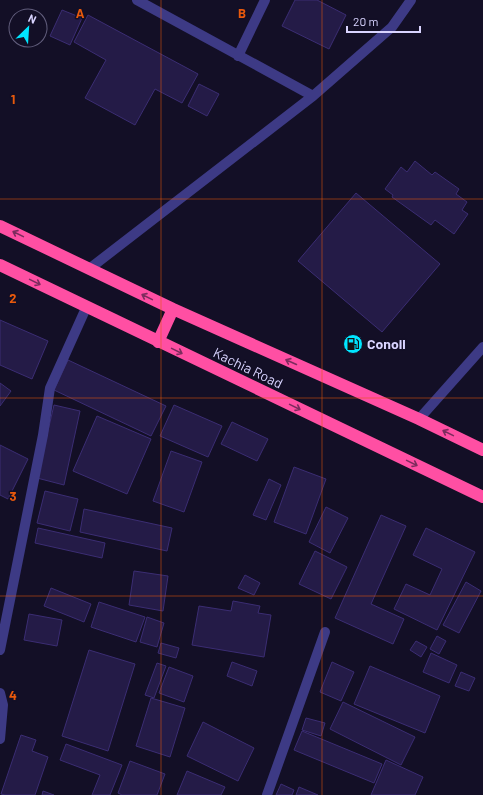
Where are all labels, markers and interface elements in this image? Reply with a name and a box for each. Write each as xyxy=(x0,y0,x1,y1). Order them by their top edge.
text: A xyxy=(76,5,85,21)
text: B xyxy=(238,5,246,21)
north arrow xyxy=(8,8,48,48)
scale bar xyxy=(347,8,420,34)
text: N xyxy=(26,11,39,26)
text: 20 m xyxy=(353,14,379,28)
text: 1 xyxy=(11,91,15,107)
one-way arrow xyxy=(12,230,24,237)
one-way arrow xyxy=(29,279,41,287)
text: 2 xyxy=(9,290,17,306)
one-way arrow xyxy=(142,293,154,300)
fuel station icon: Conoil xyxy=(342,333,364,355)
place label: Conoil xyxy=(367,335,406,352)
street label: Kachia Road xyxy=(211,343,286,392)
one-way arrow xyxy=(171,348,183,355)
one-way arrow xyxy=(286,358,298,365)
one-way arrow xyxy=(288,404,300,411)
one-way arrow xyxy=(442,429,454,436)
one-way arrow xyxy=(406,460,418,467)
text: 3 xyxy=(9,488,17,504)
text: 4 xyxy=(9,687,17,703)

